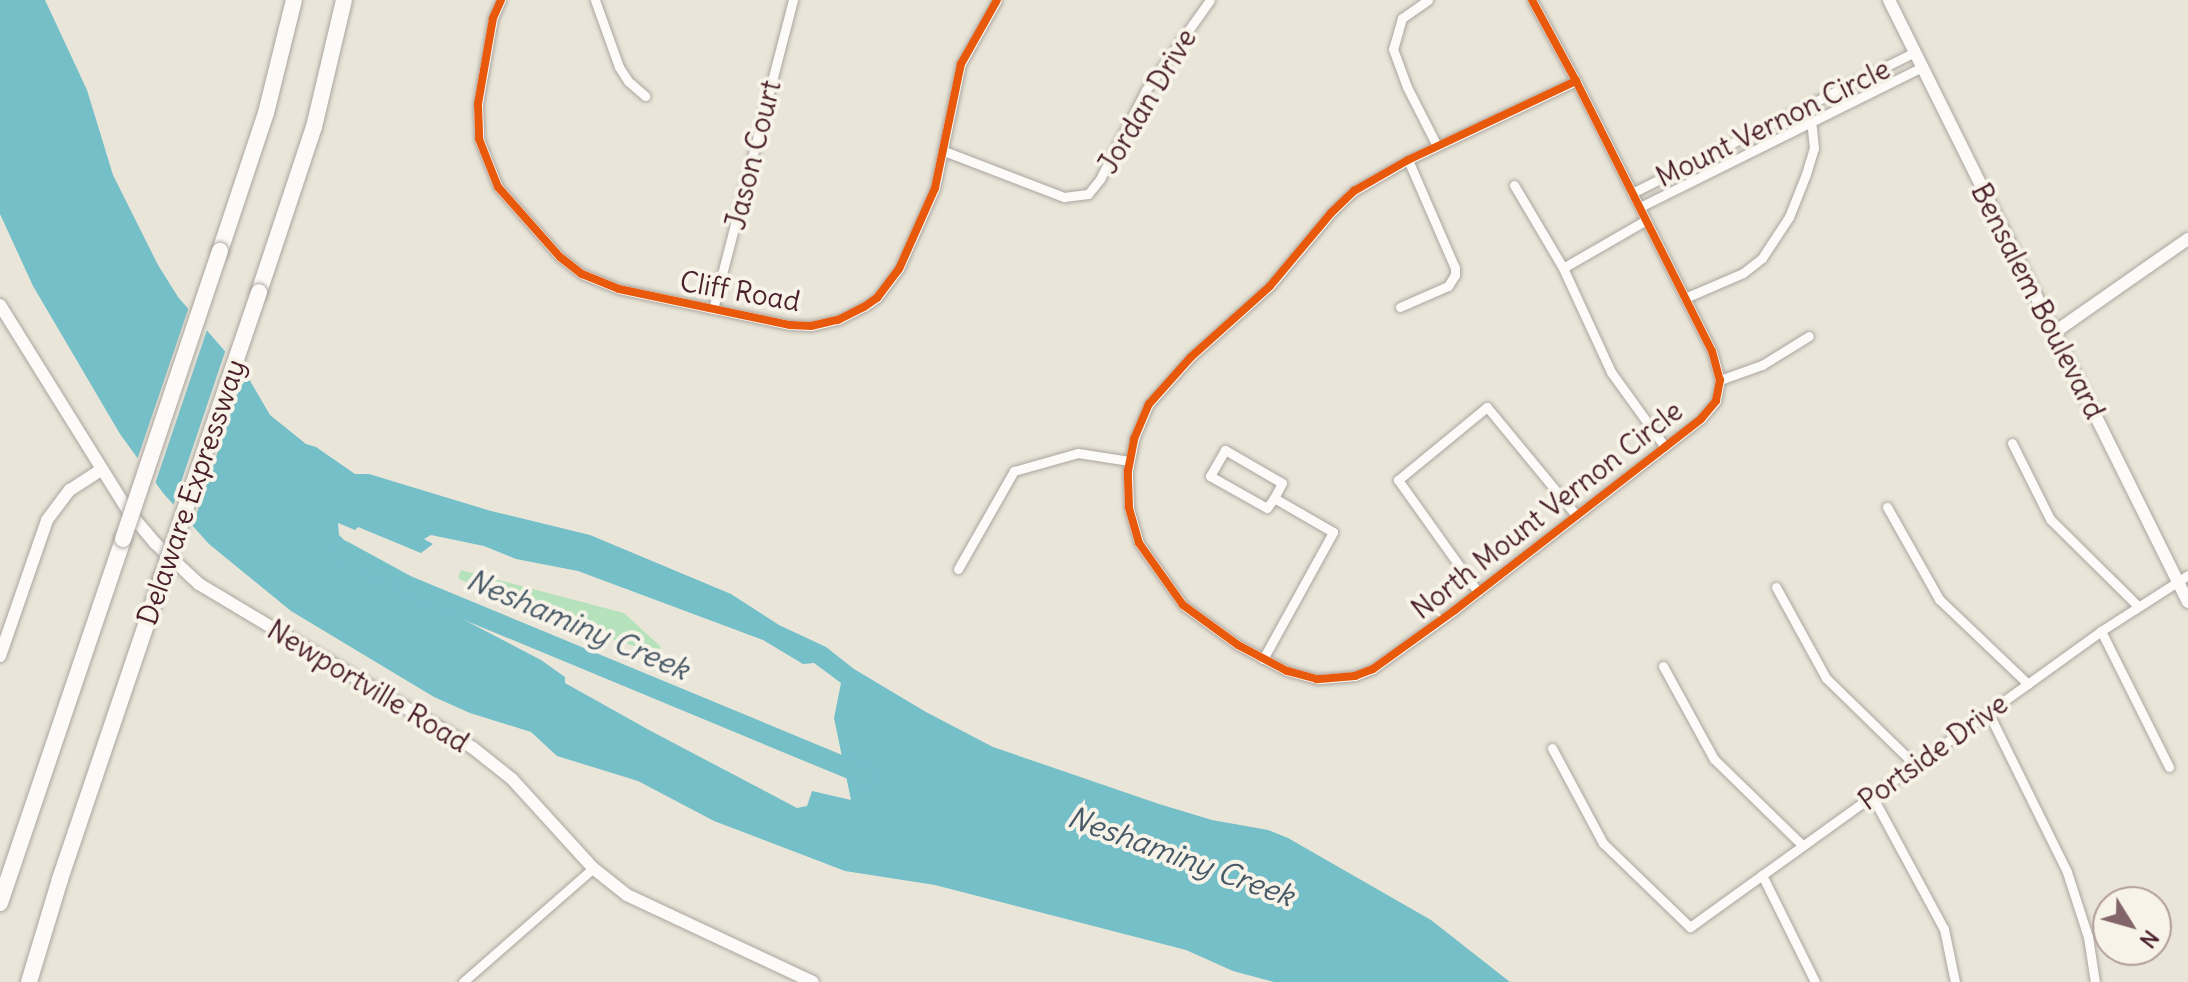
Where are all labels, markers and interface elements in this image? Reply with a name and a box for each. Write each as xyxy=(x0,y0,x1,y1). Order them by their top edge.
street label: Jordan Drive xyxy=(1091,23,1203,179)
street label: Mount Vernon Circle xyxy=(1651,52,1895,194)
street label: Jason Court xyxy=(718,77,788,233)
street label: Bensalem Boulevard xyxy=(1964,178,2112,424)
street label: Cliff Road xyxy=(677,264,803,318)
street label: Delaware Expressway xyxy=(130,355,252,629)
street label: North Mount Vernon Circle xyxy=(1405,394,1689,626)
water label: Neshaminy Creek xyxy=(462,561,694,687)
street label: Newportville Road xyxy=(261,613,475,759)
street label: Portside Drive xyxy=(1852,687,2014,817)
water label: Neshaminy Creek xyxy=(1063,798,1299,914)
north arrow xyxy=(2092,886,2172,966)
text: N xyxy=(2134,925,2165,954)

